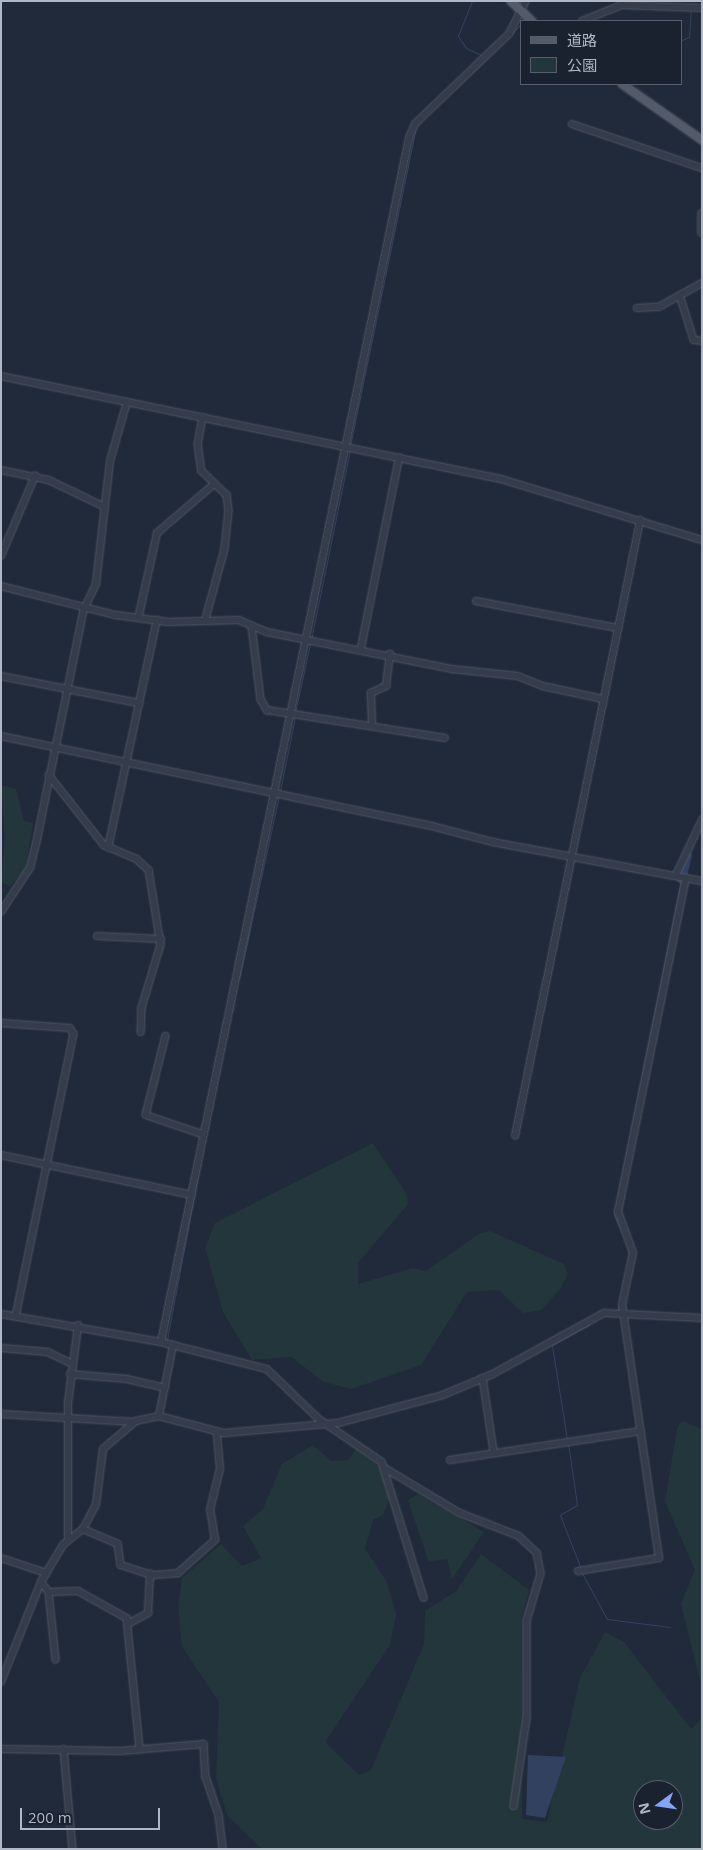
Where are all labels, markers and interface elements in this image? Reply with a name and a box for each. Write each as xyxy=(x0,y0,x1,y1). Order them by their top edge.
legend xyxy=(520,20,683,85)
text: 道路 xyxy=(567,30,597,50)
text: 公園 xyxy=(567,55,597,75)
north arrow xyxy=(633,1780,683,1830)
scale bar xyxy=(22,1798,162,1830)
text: N xyxy=(633,1801,655,1816)
text: 200 m xyxy=(28,1807,72,1827)

